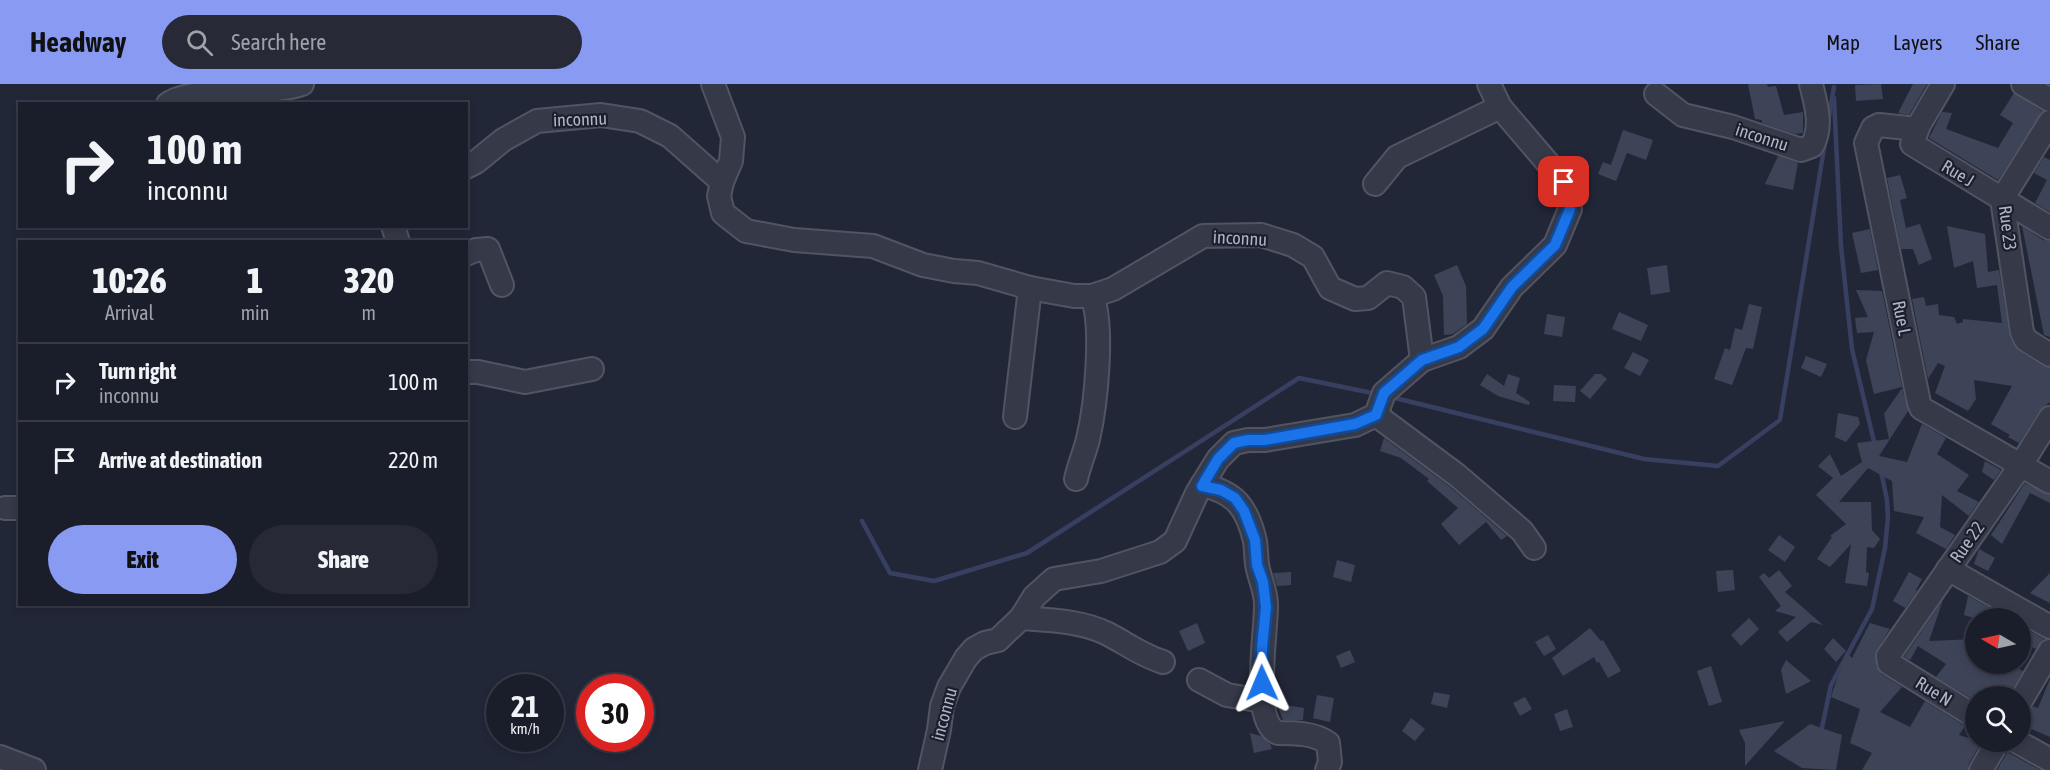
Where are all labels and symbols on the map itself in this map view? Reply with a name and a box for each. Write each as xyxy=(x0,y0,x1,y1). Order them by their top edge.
street label: inconnu xyxy=(553,108,607,130)
street label: inconnu xyxy=(1733,119,1791,155)
street label: Rue J xyxy=(1938,155,1978,191)
pin xyxy=(1538,156,1589,207)
street label: Rue 23 xyxy=(1995,204,2021,252)
street label: inconnu xyxy=(1212,226,1268,250)
street label: Rue L xyxy=(1888,299,1916,337)
street label: Rue 22 xyxy=(1945,517,1989,567)
north arrow xyxy=(1965,608,2031,674)
position arrow xyxy=(1230,651,1294,715)
street label: Rue N xyxy=(1912,672,1956,710)
speed limit sign: 30 xyxy=(576,674,654,752)
street label: inconnu xyxy=(927,685,961,743)

